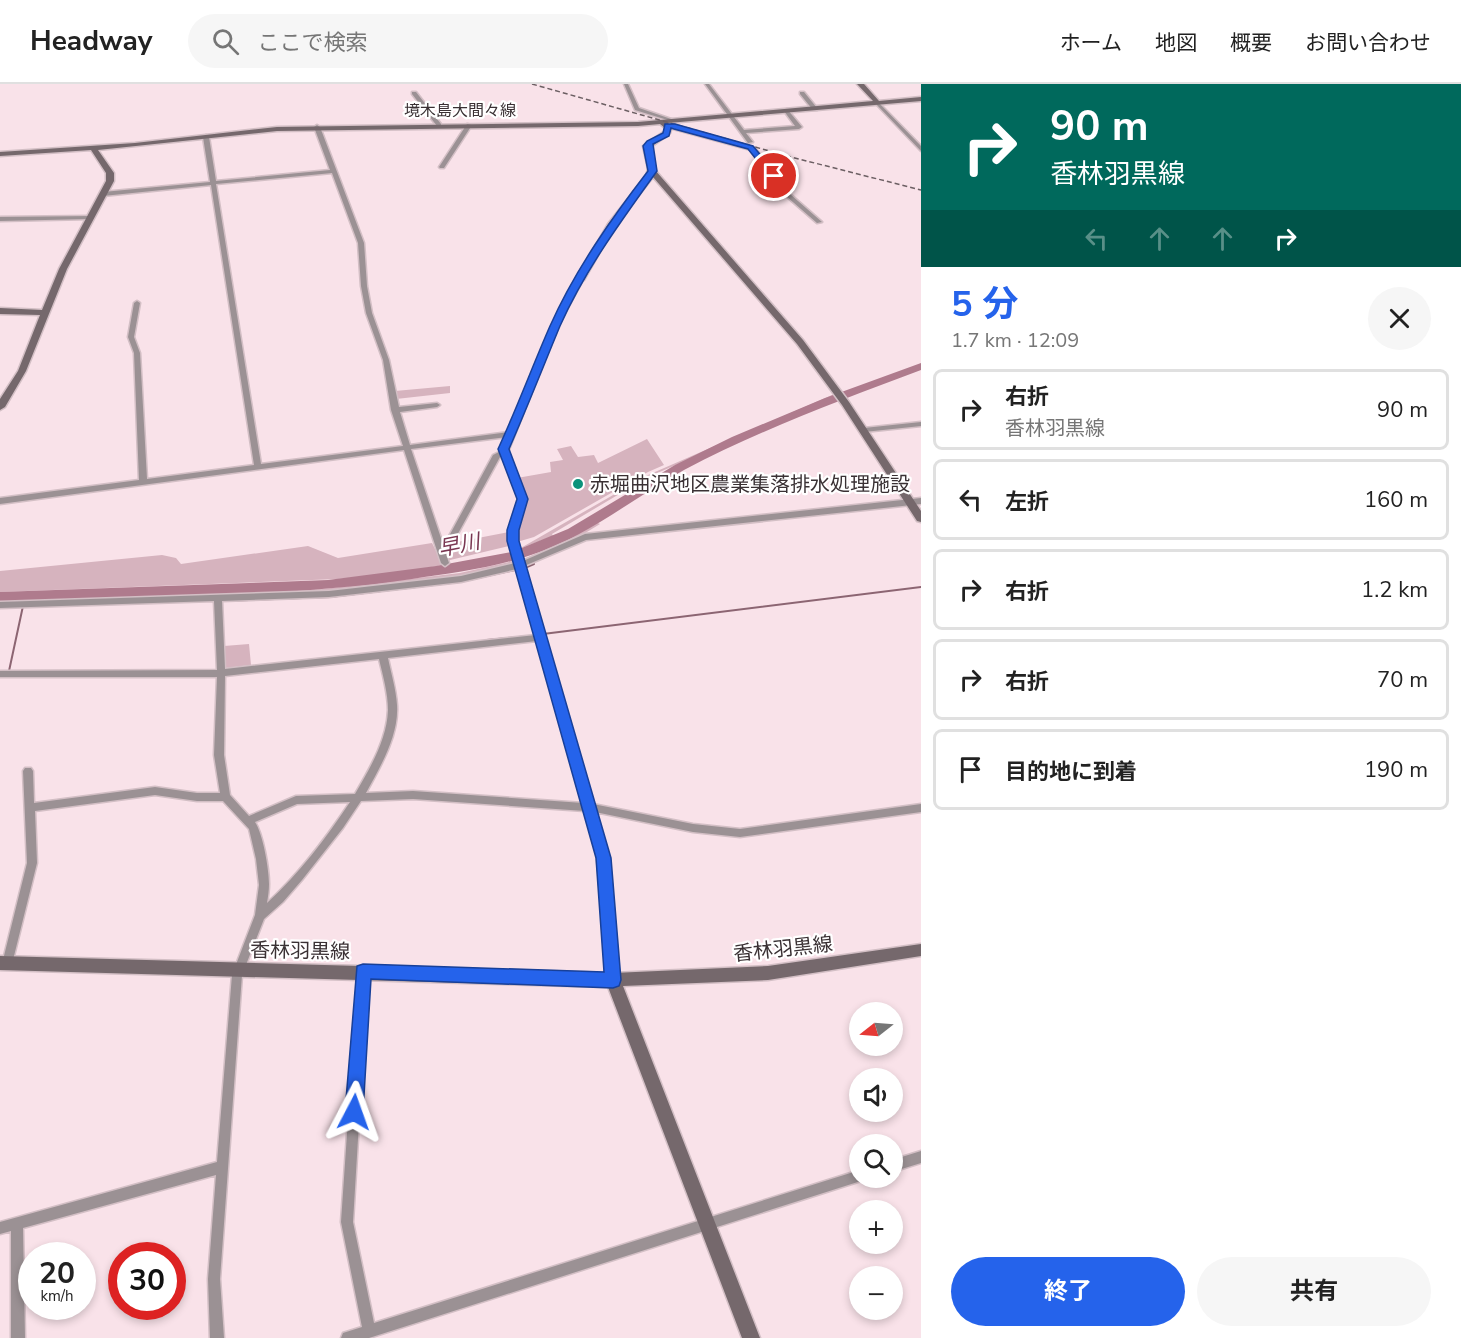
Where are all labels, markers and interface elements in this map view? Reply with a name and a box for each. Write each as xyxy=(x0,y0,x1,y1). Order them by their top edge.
search box xyxy=(188,14,608,68)
text: Headway xyxy=(30,22,152,60)
icon: search xyxy=(209,25,242,58)
text: ここで検索 xyxy=(257,28,367,58)
text: ホーム xyxy=(1060,29,1122,57)
text: 地図 xyxy=(1155,29,1197,57)
text: 概要 xyxy=(1230,29,1272,57)
text: お問い合わせ xyxy=(1305,29,1431,57)
text: 90 m xyxy=(1050,98,1149,155)
street label: 境木島大間々線 xyxy=(404,100,516,122)
icon: right xyxy=(951,108,1029,186)
pin xyxy=(748,150,799,201)
text: 香林羽黒線 xyxy=(1050,156,1185,193)
icon: arrive xyxy=(757,159,790,192)
icon: left xyxy=(1080,222,1113,255)
icon: ahead xyxy=(1143,222,1176,255)
icon: ahead xyxy=(1206,222,1239,255)
icon: right xyxy=(1269,222,1302,255)
text: 5 分 xyxy=(951,280,1018,329)
button: close xyxy=(1368,287,1431,350)
text: 1.7 km · 12:09 xyxy=(951,327,1079,354)
text: 右折 xyxy=(1005,382,1049,412)
icon: right xyxy=(954,393,987,426)
text: 90 m xyxy=(1377,395,1428,425)
text: 香林羽黒線 xyxy=(1005,415,1105,442)
place label: 赤堀曲沢地区農業集落排水処理施設 xyxy=(590,471,910,498)
marker: 赤堀曲沢地区農業集落排水処理施設 xyxy=(571,477,585,491)
icon: left xyxy=(954,483,987,516)
text: 160 m xyxy=(1364,485,1428,515)
text: 左折 xyxy=(1005,487,1049,517)
water label: 早川 xyxy=(436,527,484,563)
icon: right xyxy=(954,573,987,606)
text: 1.2 km xyxy=(1361,575,1428,605)
text: 右折 xyxy=(1005,577,1049,607)
icon: right xyxy=(954,663,987,696)
text: 70 m xyxy=(1377,665,1428,695)
text: 右折 xyxy=(1005,667,1049,697)
icon: arrive xyxy=(954,753,987,786)
text: 190 m xyxy=(1364,755,1428,785)
text: 目的地に到着 xyxy=(1005,757,1137,787)
street label: 香林羽黒線 xyxy=(732,930,834,968)
street label: 香林羽黒線 xyxy=(250,937,350,965)
north arrow xyxy=(849,1002,903,1056)
map controls xyxy=(849,1002,903,1320)
button: sound xyxy=(849,1068,903,1122)
position arrow xyxy=(322,1080,386,1144)
button: search xyxy=(849,1134,903,1188)
button: + xyxy=(849,1200,903,1254)
speed limit sign: 30 xyxy=(108,1242,186,1320)
text: 20 xyxy=(39,1253,75,1294)
button: 終了 xyxy=(951,1257,1185,1326)
button: 共有 xyxy=(1197,1257,1431,1326)
button: − xyxy=(849,1266,903,1320)
text: km/h xyxy=(40,1286,74,1306)

